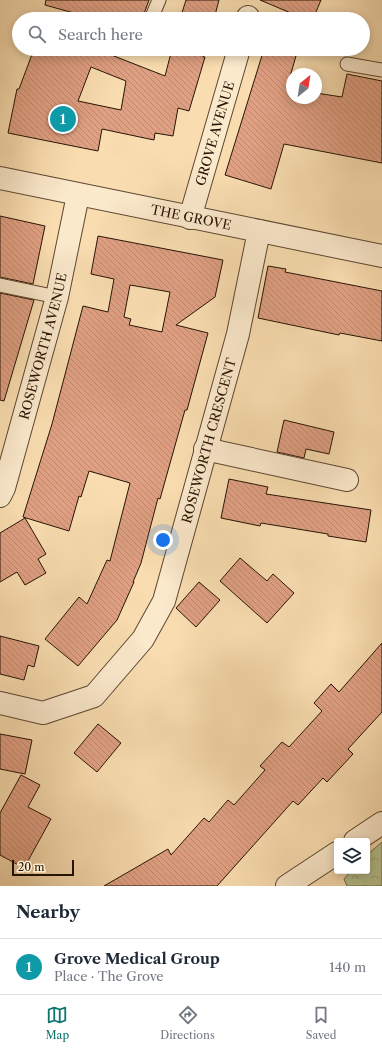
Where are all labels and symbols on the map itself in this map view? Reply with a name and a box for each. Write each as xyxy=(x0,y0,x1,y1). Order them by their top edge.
north arrow xyxy=(286,68,322,104)
street label: GROVE AVENUE xyxy=(192,79,237,188)
pin: 1 xyxy=(50,104,76,134)
street label: THE GROVE xyxy=(149,201,233,233)
street label: ROSEWORTH AVENUE xyxy=(15,271,70,421)
street label: ROSEWORTH CRESCENT xyxy=(178,356,239,525)
your location xyxy=(153,530,173,550)
scale bar xyxy=(12,858,74,877)

